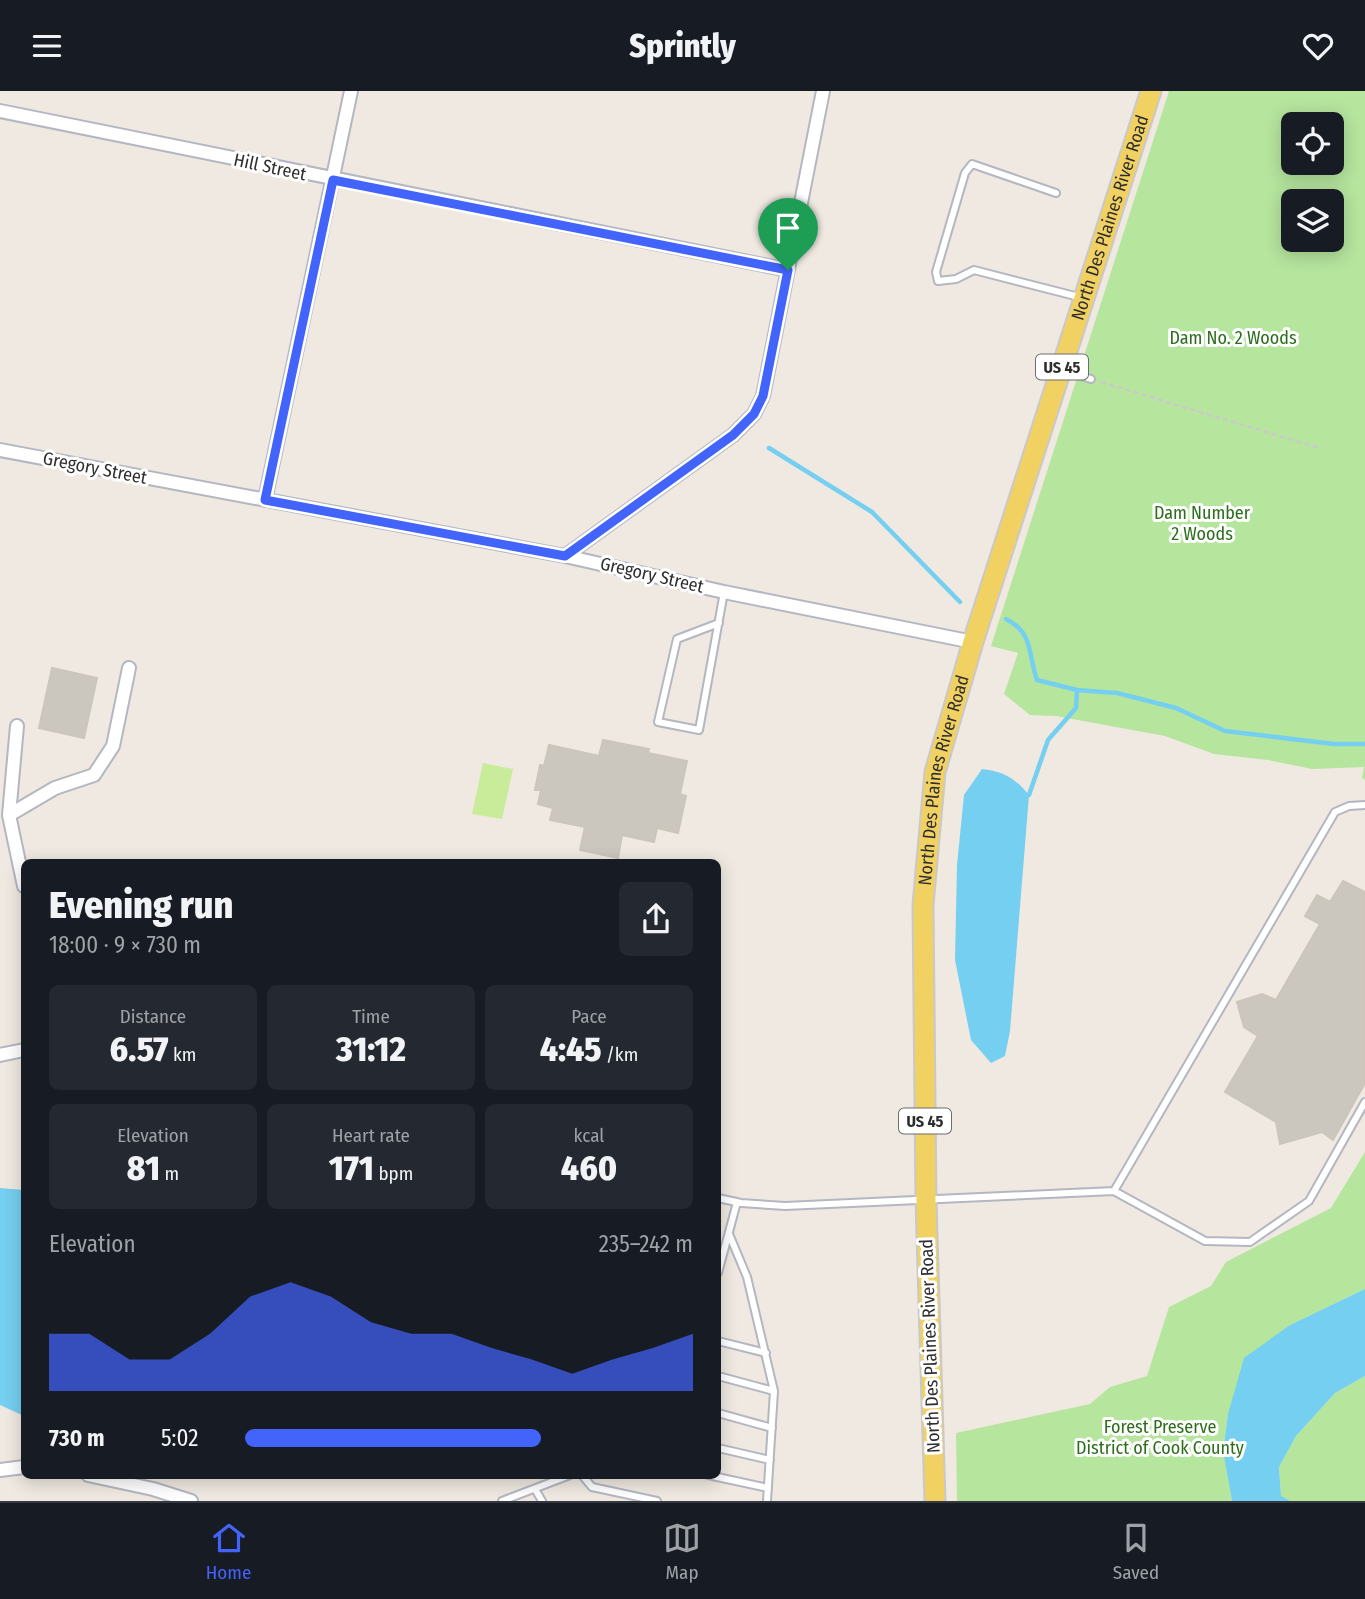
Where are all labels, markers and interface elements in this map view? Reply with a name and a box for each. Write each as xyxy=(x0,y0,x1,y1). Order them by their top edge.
icon: menu xyxy=(28,27,66,65)
text: Sprintly xyxy=(629,27,736,65)
icon: heart xyxy=(1299,27,1337,65)
street label: North Des Plaines River Road xyxy=(1067,112,1153,323)
map controls xyxy=(1281,112,1344,252)
button: locate xyxy=(1281,112,1344,175)
street label: Hill Street xyxy=(232,149,308,185)
button: layers xyxy=(1281,189,1344,252)
pin xyxy=(758,198,818,270)
icon: arrive xyxy=(769,209,807,247)
park label: Dam No. 2 Woods xyxy=(1169,327,1297,349)
road number: US 45 xyxy=(1036,355,1088,379)
street label: Gregory Street xyxy=(41,447,149,489)
park label: Dam Number 2 Woods xyxy=(1154,502,1251,545)
street label: Gregory Street xyxy=(598,552,706,598)
street label: North Des Plaines River Road xyxy=(914,672,974,886)
text: Evening run xyxy=(49,882,233,928)
button: share xyxy=(619,882,693,956)
text: 18:00 · 9 × 730 m xyxy=(49,931,201,959)
text: Distance xyxy=(120,1005,186,1028)
text: Time xyxy=(352,1005,390,1028)
text: Pace xyxy=(571,1005,607,1028)
text: 6.57 xyxy=(110,1028,168,1070)
text: 31:12 xyxy=(336,1028,406,1070)
text: 4:45 xyxy=(540,1028,601,1070)
text: km xyxy=(168,1043,196,1066)
text: /km xyxy=(601,1043,638,1066)
road number: US 45 xyxy=(899,1109,951,1133)
text: Elevation xyxy=(117,1124,189,1147)
text: Heart rate xyxy=(332,1124,410,1147)
text: kcal xyxy=(574,1124,604,1147)
text: 81 xyxy=(127,1147,160,1189)
text: 171 xyxy=(329,1147,374,1189)
text: 460 xyxy=(561,1147,617,1189)
text: m xyxy=(160,1162,179,1185)
text: bpm xyxy=(374,1162,413,1185)
text: Elevation xyxy=(49,1230,136,1258)
text: 235–242 m xyxy=(599,1230,693,1258)
street label: North Des Plaines River Road xyxy=(915,1239,945,1453)
park label: Forest Preserve District of Cook County xyxy=(1076,1416,1244,1459)
text: 730 m xyxy=(49,1424,105,1452)
text: 5:02 xyxy=(161,1424,198,1452)
tab: Home xyxy=(206,1519,251,1584)
tab: Map xyxy=(663,1519,701,1584)
tab: Saved xyxy=(1113,1519,1159,1584)

